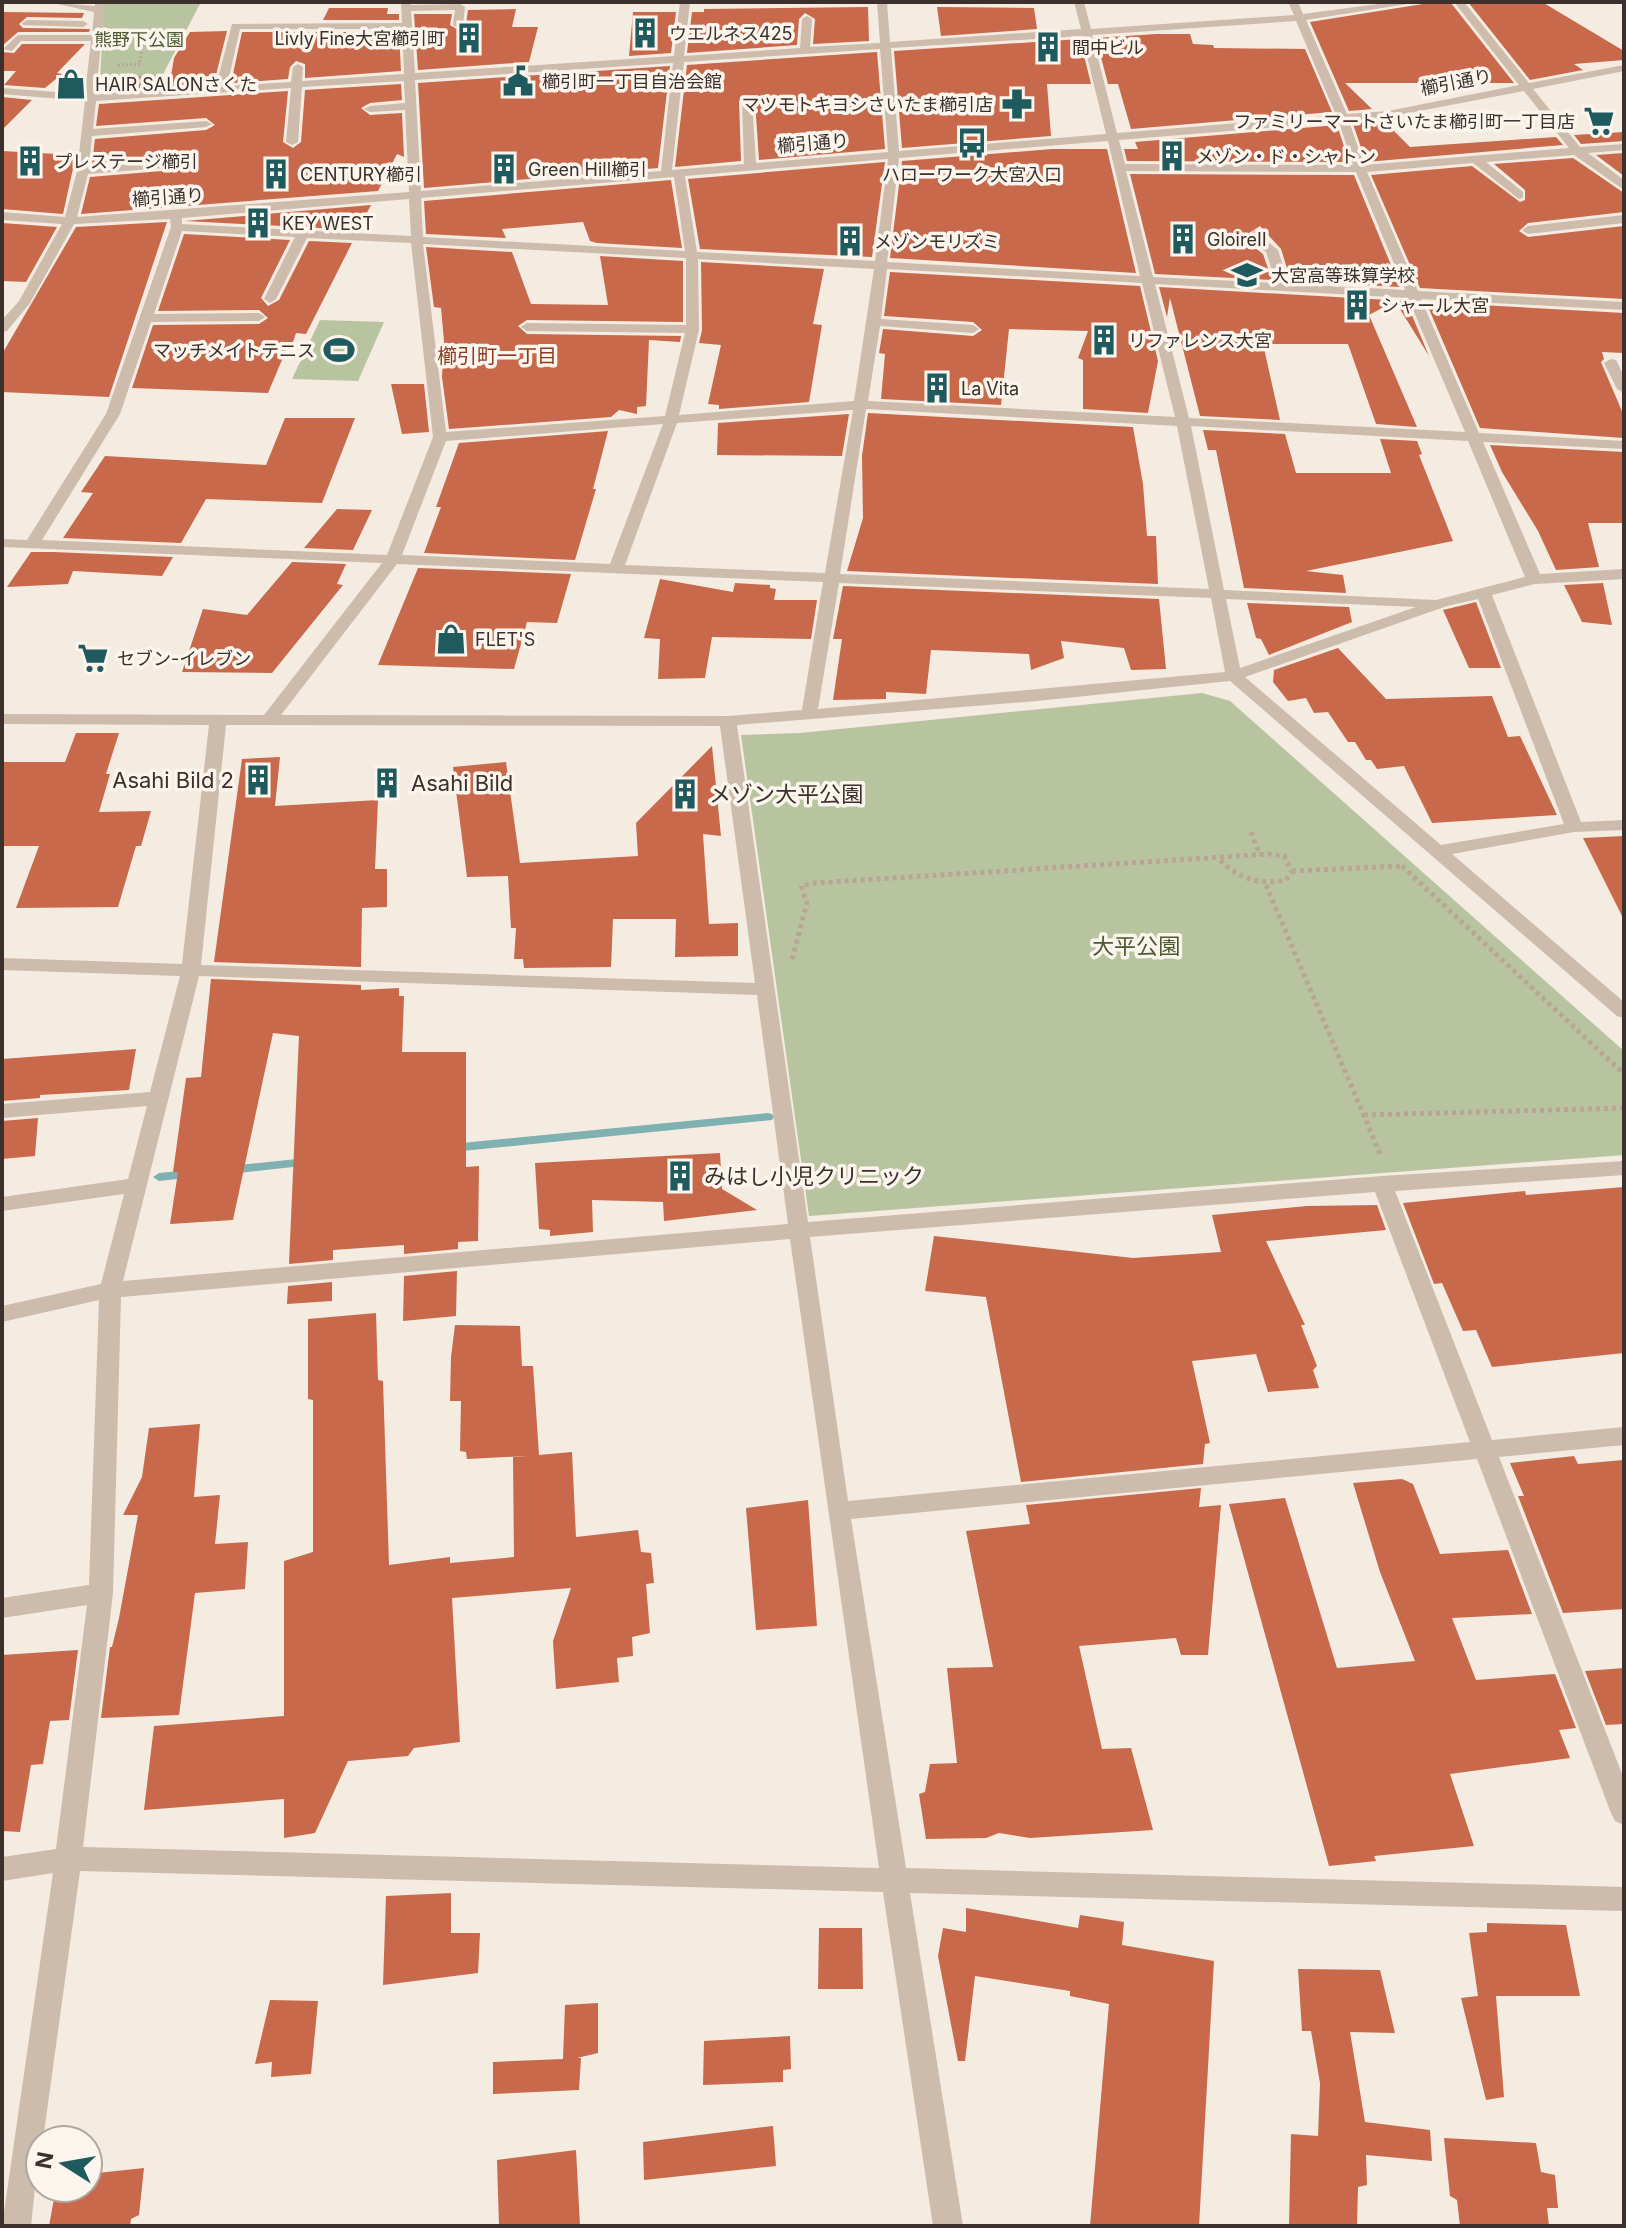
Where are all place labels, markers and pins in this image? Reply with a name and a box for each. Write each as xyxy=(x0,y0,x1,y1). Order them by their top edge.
building icon: ウエルネス425 xyxy=(628,16,662,50)
building icon: Livly Fine大宮櫛引町 xyxy=(452,21,486,55)
place label: ウエルネス425 xyxy=(669,23,793,44)
place label: Livly Fine大宮櫛引町 xyxy=(275,28,445,49)
building icon: 間中ビル xyxy=(1031,30,1065,64)
place label: 間中ビル xyxy=(1072,37,1144,58)
public building icon: 櫛引町一丁目自治会館 xyxy=(501,64,535,98)
shop icon: HAIR SALONさくた xyxy=(54,67,88,101)
place label: 櫛引町一丁目自治会館 xyxy=(542,71,722,92)
place label: HAIR SALONさくた xyxy=(95,74,257,95)
pharmacy icon: マツモトキヨシさいたま櫛引店 xyxy=(1000,87,1034,121)
place label: マツモトキヨシさいたま櫛引店 xyxy=(742,94,993,115)
supermarket icon: ファミリーマートさいたま櫛引町一丁目店 xyxy=(1582,104,1616,138)
place label: ファミリーマートさいたま櫛引町一丁目店 xyxy=(1234,111,1575,132)
bus stop icon: ハローワーク大宮入口 xyxy=(955,126,989,160)
building icon: メゾン・ド・シャトン xyxy=(1155,139,1189,173)
building icon: プレステージ櫛引 xyxy=(13,144,47,178)
place label: メゾン・ド・シャトン xyxy=(1196,146,1376,167)
place label: プレステージ櫛引 xyxy=(54,151,198,172)
building icon: Green Hill櫛引 xyxy=(487,152,521,186)
building icon: CENTURY櫛引 xyxy=(259,157,293,191)
place label: Green Hill櫛引 xyxy=(528,159,647,180)
place label: CENTURY櫛引 xyxy=(300,164,422,185)
place label: ハローワーク大宮入口 xyxy=(882,164,1062,185)
building icon: KEY WEST xyxy=(241,206,275,240)
place label: KEY WEST xyxy=(282,213,374,234)
building icon: GloireⅡ xyxy=(1166,222,1200,256)
building icon: メゾンモリズミ xyxy=(833,224,867,258)
place label: GloireⅡ xyxy=(1207,229,1267,250)
place label: メゾンモリズミ xyxy=(874,231,1000,252)
school or university icon: 大宮高等珠算学校 xyxy=(1230,258,1264,292)
place label: 大宮高等珠算学校 xyxy=(1271,265,1415,286)
building icon: シャール大宮 xyxy=(1340,288,1374,322)
place label: シャール大宮 xyxy=(1381,295,1489,316)
building icon: リファレンス大宮 xyxy=(1087,323,1121,357)
place label: リファレンス大宮 xyxy=(1128,330,1272,351)
sports icon: マッチメイトテニス xyxy=(322,333,356,367)
place label: マッチメイトテニス xyxy=(153,340,315,361)
building icon: La Vita xyxy=(920,371,954,405)
place label: La Vita xyxy=(961,378,1019,399)
shop icon: FLET'S xyxy=(434,622,468,656)
place label: FLET'S xyxy=(475,629,535,650)
supermarket icon: セブン-イレブン xyxy=(76,641,110,675)
place label: セブン-イレブン xyxy=(117,648,251,669)
building icon: Asahi Bild 2 xyxy=(241,763,275,797)
building icon: Asahi Bild xyxy=(370,766,404,800)
place label: Asahi Bild 2 xyxy=(112,767,234,793)
place label: Asahi Bild xyxy=(411,770,513,796)
building icon: メゾン大平公園 xyxy=(668,777,702,811)
place label: メゾン大平公園 xyxy=(709,781,863,807)
building icon: みはし小児クリニック xyxy=(663,1159,697,1193)
place label: みはし小児クリニック xyxy=(704,1163,924,1189)

